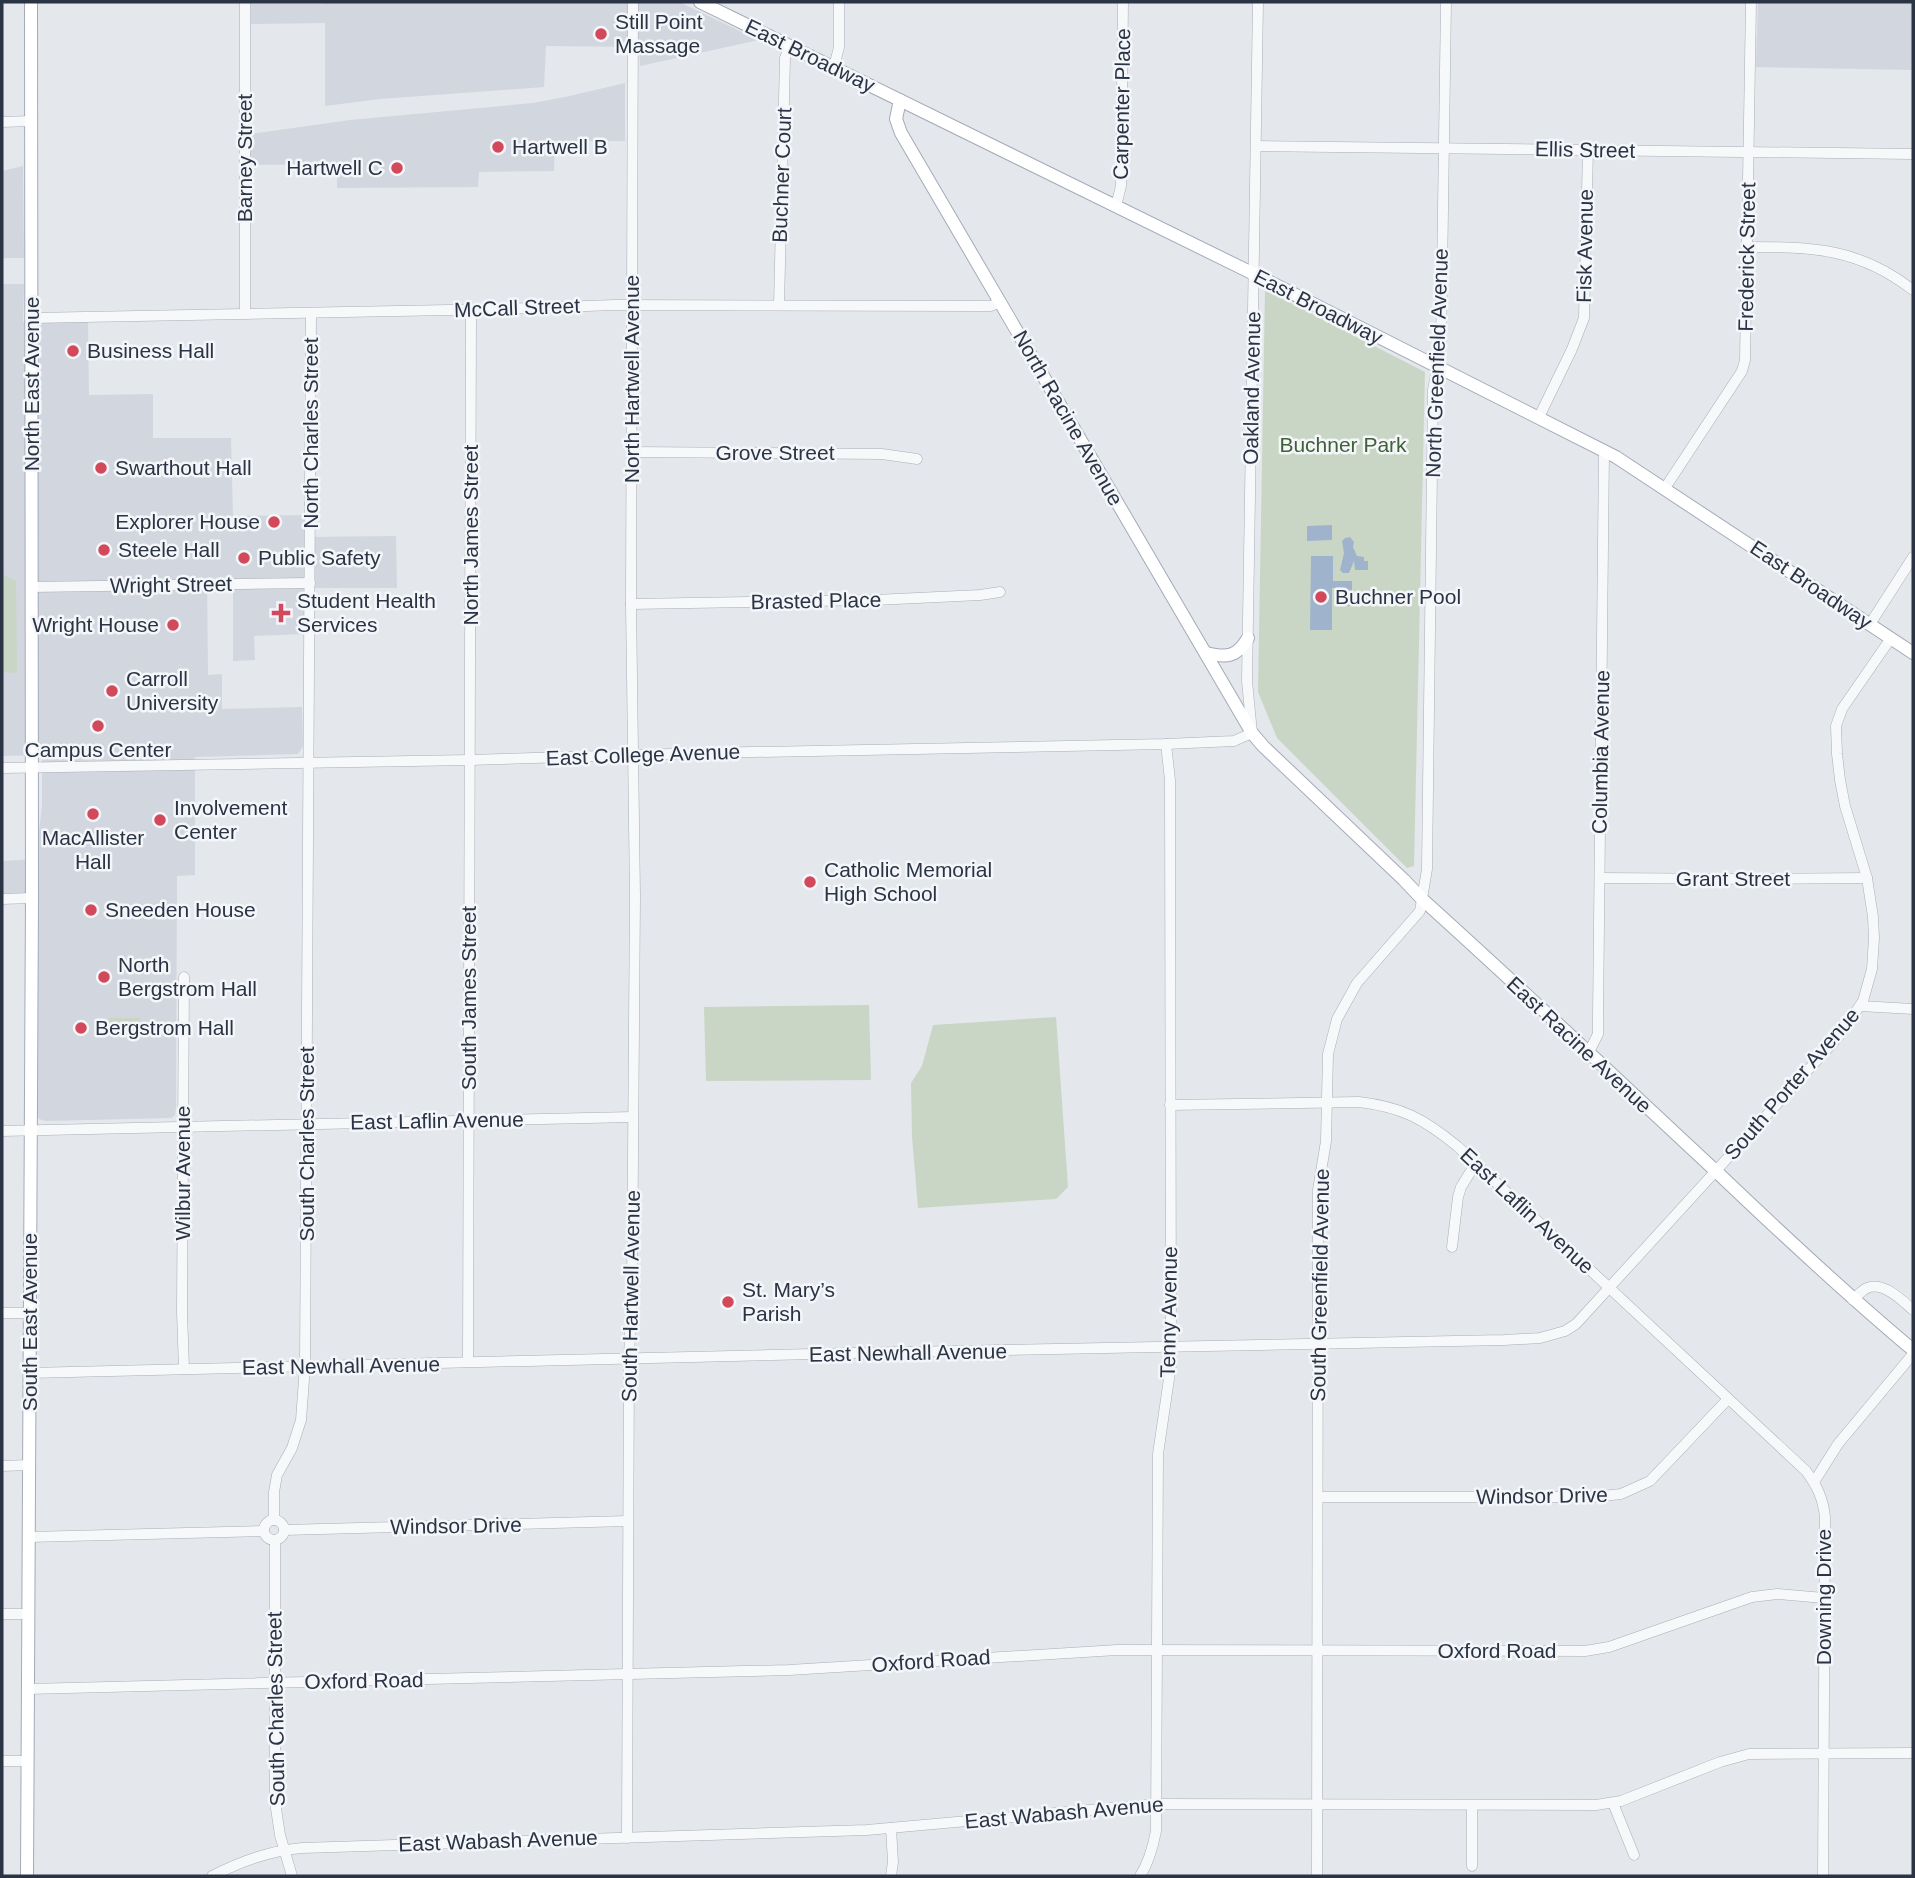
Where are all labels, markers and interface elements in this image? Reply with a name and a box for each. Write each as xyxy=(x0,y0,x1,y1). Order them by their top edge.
place label: Still Point Massage xyxy=(615,10,703,57)
street label: East Broadway xyxy=(742,14,879,97)
marker: Still Point Massage xyxy=(593,26,609,42)
street label: Carpenter Place xyxy=(1109,28,1134,180)
street label: Barney Street xyxy=(233,94,256,222)
street label: Buchner Court xyxy=(768,107,795,243)
place label: Hartwell B xyxy=(512,135,608,158)
street label: Ellis Street xyxy=(1535,137,1636,162)
marker: Hartwell B xyxy=(490,139,506,155)
place label: Hartwell C xyxy=(286,156,383,179)
marker: Hartwell C xyxy=(389,160,405,176)
street label: Frederick Street xyxy=(1734,182,1759,332)
street label: Fisk Avenue xyxy=(1572,189,1597,303)
street label: North Greenfield Avenue xyxy=(1421,248,1452,478)
street label: East Broadway xyxy=(1250,264,1387,349)
street label: North Hartwell Avenue xyxy=(620,275,643,483)
street label: McCall Street xyxy=(454,294,581,321)
street label: North East Avenue xyxy=(20,297,43,471)
street label: Oakland Avenue xyxy=(1239,311,1264,465)
street label: North Racine Avenue xyxy=(1009,326,1128,509)
street label: North Charles Street xyxy=(299,337,322,529)
place label: Business Hall xyxy=(87,339,214,362)
marker: Business Hall xyxy=(65,343,81,359)
park label: Buchner Park xyxy=(1279,433,1407,456)
street label: Grove Street xyxy=(715,441,835,464)
street label: North James Street xyxy=(459,444,482,625)
place label: Swarthout Hall xyxy=(115,456,252,479)
marker: Swarthout Hall xyxy=(93,460,109,476)
place label: Explorer House xyxy=(115,510,260,533)
marker: Explorer House xyxy=(266,514,282,530)
street label: East Broadway xyxy=(1746,536,1877,634)
place label: Steele Hall xyxy=(118,538,220,561)
marker: Steele Hall xyxy=(96,542,112,558)
place label: Public Safety xyxy=(258,546,381,569)
marker: Public Safety xyxy=(236,550,252,566)
street label: Wright Street xyxy=(110,572,232,597)
place label: Buchner Pool xyxy=(1335,585,1461,608)
street label: Brasted Place xyxy=(750,588,882,613)
place label: Student Health Services xyxy=(297,589,436,636)
marker: Buchner Pool xyxy=(1313,589,1329,605)
marker: Student Health Services xyxy=(271,603,291,623)
place label: Wright House xyxy=(32,613,159,636)
marker: Wright House xyxy=(165,617,181,633)
place label: Carroll University xyxy=(126,667,219,714)
street label: Columbia Avenue xyxy=(1588,670,1613,834)
marker: Carroll University xyxy=(104,683,120,699)
marker: Campus Center xyxy=(90,718,106,734)
place label: Campus Center xyxy=(24,738,172,761)
street label: East College Avenue xyxy=(545,740,741,769)
place label: Involvement Center xyxy=(174,796,287,843)
marker: MacAllister Hall xyxy=(85,806,101,822)
marker: Involvement Center xyxy=(152,812,168,828)
place label: MacAllister Hall xyxy=(42,826,144,873)
place label: Catholic Memorial High School xyxy=(824,858,992,905)
street label: Grant Street xyxy=(1676,867,1790,890)
marker: Catholic Memorial High School xyxy=(802,874,818,890)
place label: Sneeden House xyxy=(105,898,256,921)
marker: Sneeden House xyxy=(83,902,99,918)
street label: South James Street xyxy=(457,906,480,1090)
place label: North Bergstrom Hall xyxy=(118,953,257,1000)
marker: North Bergstrom Hall xyxy=(96,969,112,985)
street label: East Racine Avenue xyxy=(1502,972,1656,1117)
street label: South Porter Avenue xyxy=(1719,1003,1864,1164)
place label: Bergstrom Hall xyxy=(95,1016,234,1039)
marker: Bergstrom Hall xyxy=(73,1020,89,1036)
street label: South Charles Street xyxy=(295,1046,318,1241)
street label: Wilbur Avenue xyxy=(171,1105,194,1241)
street label: East Laflin Avenue xyxy=(350,1107,524,1134)
street label: East Laflin Avenue xyxy=(1456,1143,1599,1278)
street label: South Greenfield Avenue xyxy=(1306,1168,1333,1402)
street label: South Hartwell Avenue xyxy=(617,1190,644,1402)
street label: South East Avenue xyxy=(18,1233,41,1411)
street label: Tenny Avenue xyxy=(1156,1246,1181,1378)
place label: St. Mary’s Parish xyxy=(742,1278,835,1325)
marker: St. Mary’s Parish xyxy=(720,1294,736,1310)
street label: East Newhall Avenue xyxy=(809,1339,1007,1366)
street label: East Newhall Avenue xyxy=(242,1352,440,1379)
street label: Windsor Drive xyxy=(1476,1483,1608,1508)
street label: Windsor Drive xyxy=(390,1513,522,1538)
street label: Downing Drive xyxy=(1812,1529,1835,1665)
street label: South Charles Street xyxy=(262,1611,289,1807)
street label: Oxford Road xyxy=(1437,1639,1557,1662)
street label: Oxford Road xyxy=(871,1645,991,1676)
street label: Oxford Road xyxy=(304,1668,424,1693)
street label: East Wabash Avenue xyxy=(964,1792,1164,1833)
street label: East Wabash Avenue xyxy=(398,1826,598,1855)

